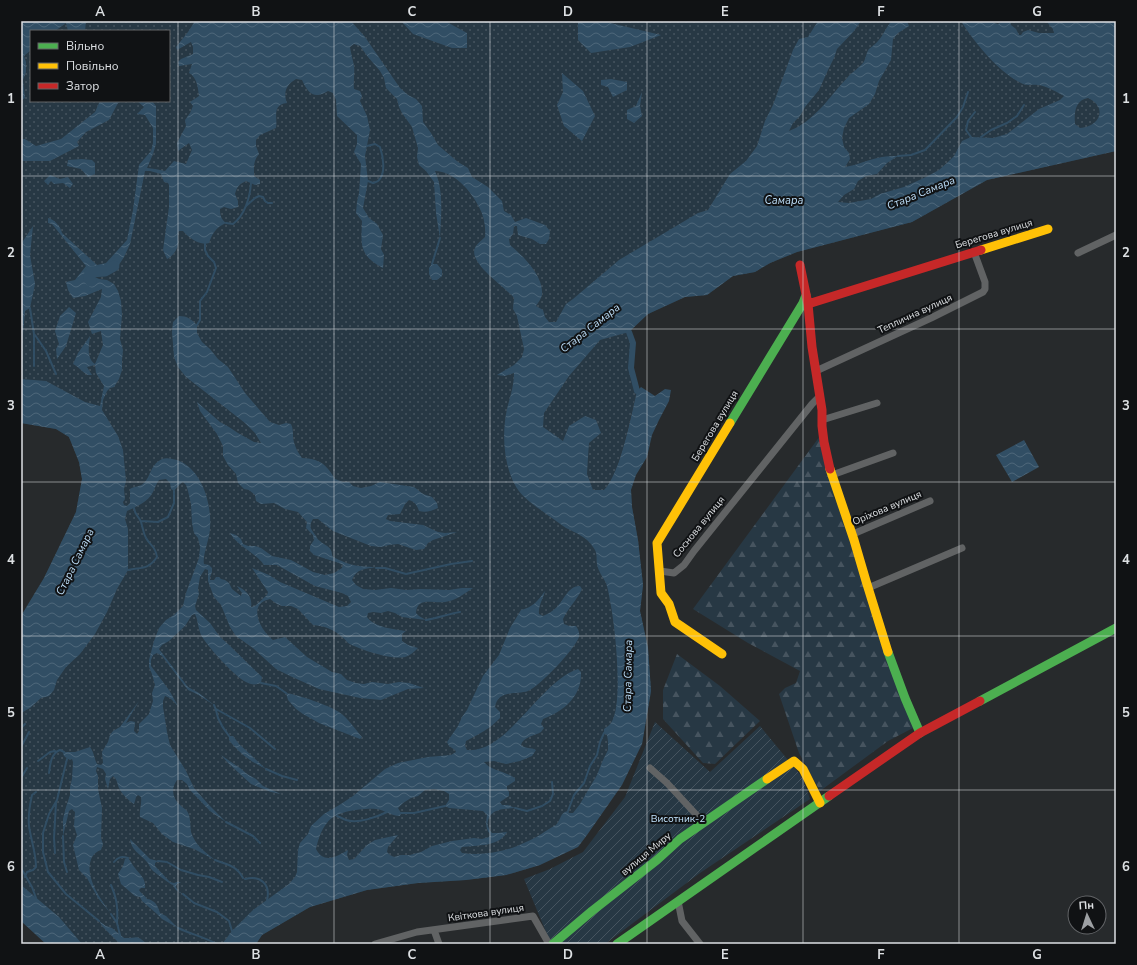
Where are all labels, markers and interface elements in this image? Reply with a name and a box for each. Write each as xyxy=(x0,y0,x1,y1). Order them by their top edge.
text: A xyxy=(95,3,105,21)
text: B xyxy=(252,3,261,21)
text: C xyxy=(408,3,417,21)
text: D xyxy=(563,3,573,21)
text: E xyxy=(721,3,729,21)
text: F xyxy=(877,3,885,21)
text: G xyxy=(1032,3,1042,21)
legend xyxy=(30,30,170,102)
text: Вільно xyxy=(66,38,104,54)
text: Повільно xyxy=(66,58,119,74)
text: Затор xyxy=(66,78,99,94)
text: 1 xyxy=(7,90,15,108)
text: 1 xyxy=(1122,90,1130,108)
water label: Стара Самара xyxy=(885,172,957,214)
water label: Самара xyxy=(765,193,803,208)
street label: Берегова вулиця xyxy=(954,216,1034,252)
text: 2 xyxy=(7,244,15,262)
text: 2 xyxy=(1122,244,1130,262)
street label: Теплична вулиця xyxy=(875,291,955,337)
water label: Стара Самара xyxy=(557,300,623,356)
street label: Берегова вулиця xyxy=(688,388,742,464)
text: 3 xyxy=(7,397,15,415)
text: 3 xyxy=(1122,397,1130,415)
street label: Оріхова вулиця xyxy=(850,487,924,529)
street label: Соснова вулиця xyxy=(670,493,728,561)
water label: Стара Самара xyxy=(52,526,98,598)
text: 4 xyxy=(7,551,15,569)
text: 4 xyxy=(1122,551,1130,569)
water label: Стара Самара xyxy=(620,640,636,712)
text: 5 xyxy=(7,704,15,722)
text: 5 xyxy=(1122,704,1130,722)
park label: Висотник-2 xyxy=(651,812,705,826)
street label: вулиця Миру xyxy=(618,828,675,879)
text: 6 xyxy=(7,858,15,876)
text: 6 xyxy=(1122,858,1130,876)
north arrow xyxy=(1067,895,1107,935)
text: Пн xyxy=(1078,898,1094,914)
street label: Квіткова вулиця xyxy=(447,901,525,925)
text: A xyxy=(95,946,105,964)
text: B xyxy=(252,946,261,964)
text: C xyxy=(408,946,417,964)
text: D xyxy=(563,946,573,964)
text: E xyxy=(721,946,729,964)
text: F xyxy=(877,946,885,964)
text: G xyxy=(1032,946,1042,964)

